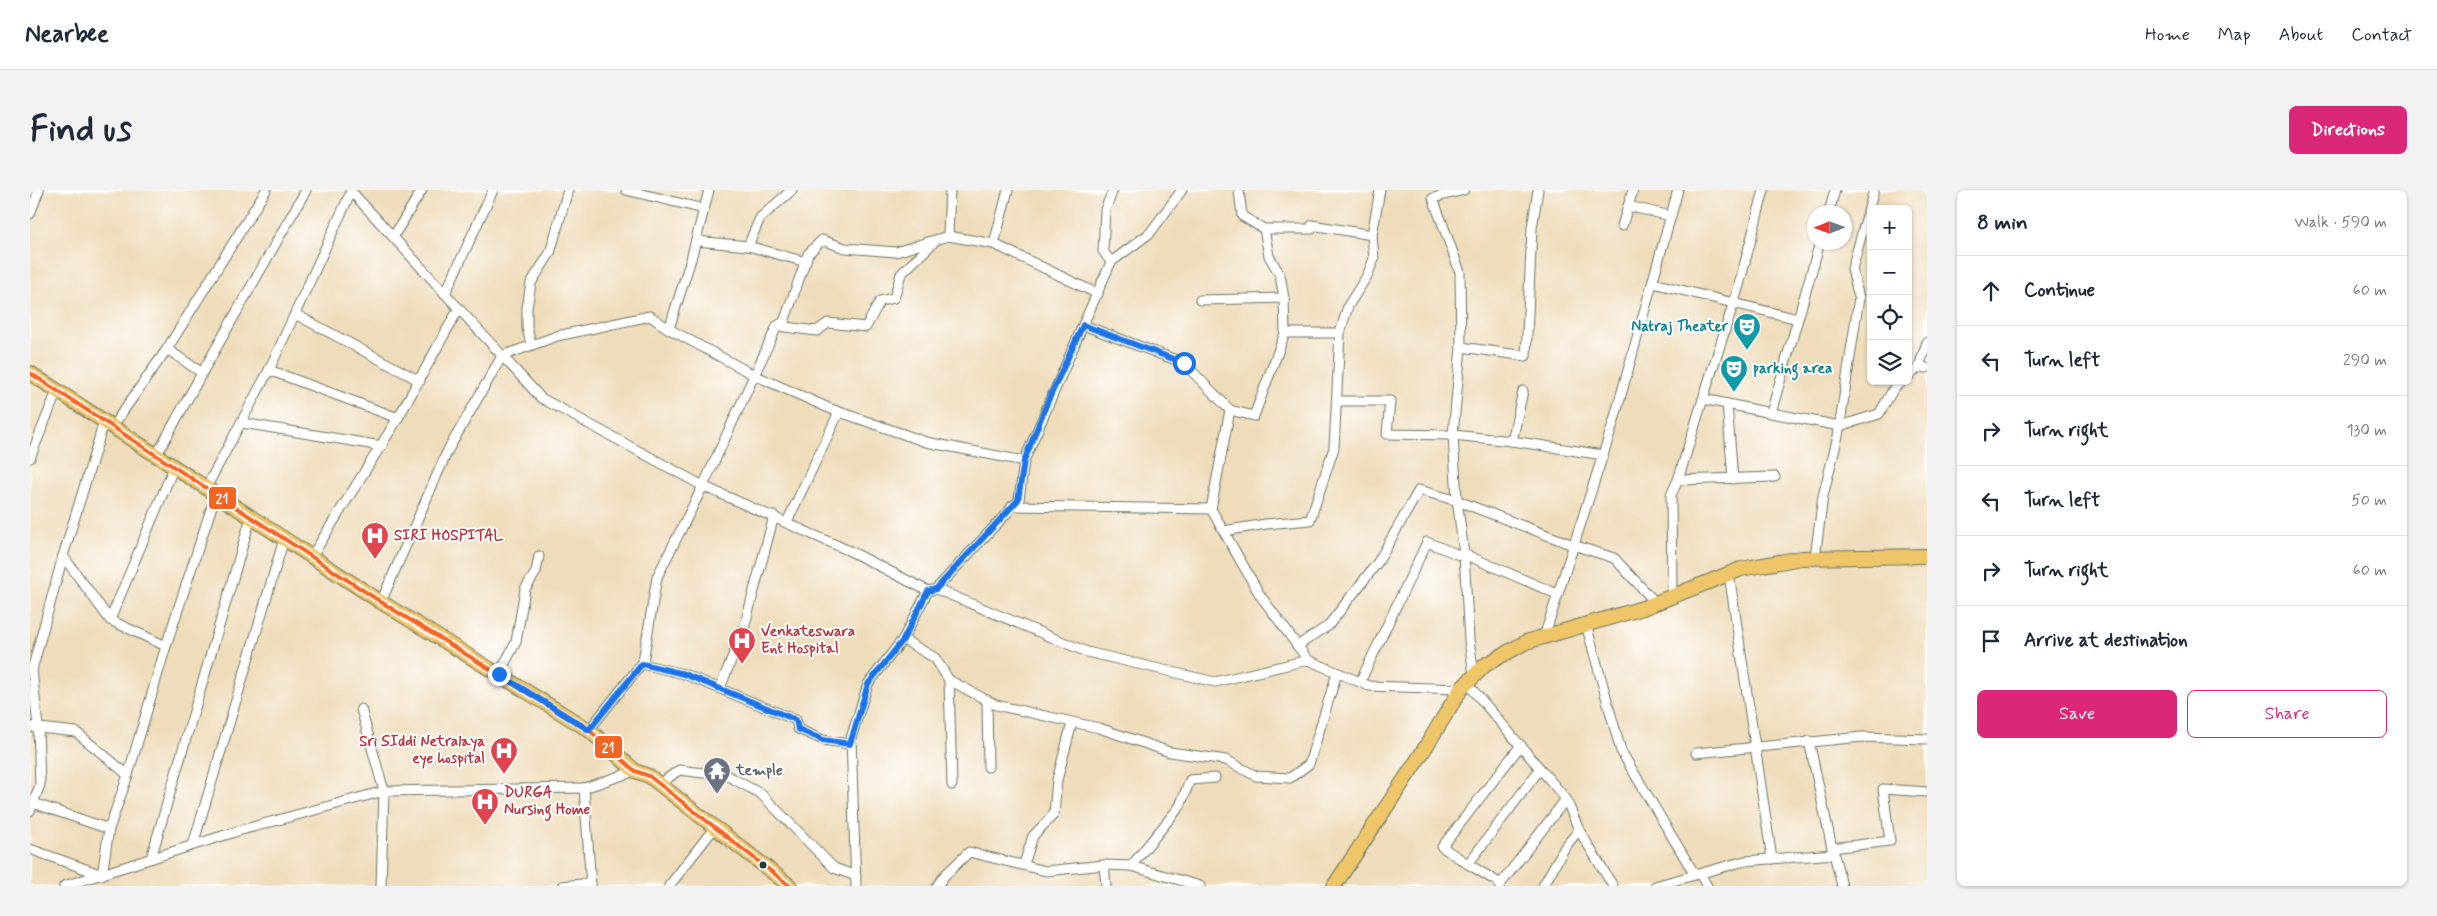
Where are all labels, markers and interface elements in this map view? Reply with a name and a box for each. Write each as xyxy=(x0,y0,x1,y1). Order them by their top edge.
text: Nearbee xyxy=(25,19,109,50)
text: Home xyxy=(2145,23,2190,47)
text: Map xyxy=(2218,23,2251,47)
text: About xyxy=(2279,23,2323,47)
text: Contact xyxy=(2351,23,2412,47)
button: Directions xyxy=(2289,106,2407,154)
text: Find us xyxy=(30,107,132,153)
north arrow xyxy=(1807,205,1852,250)
map controls xyxy=(1867,205,1912,385)
button: + xyxy=(1867,205,1912,250)
text: 8 min xyxy=(1977,209,2028,237)
text: Walk · 590 m xyxy=(2294,212,2387,233)
button: − xyxy=(1867,250,1912,295)
icon: ahead xyxy=(1977,277,2005,305)
text: Continue xyxy=(2024,278,2095,303)
text: 60 m xyxy=(2353,280,2387,301)
button: locate xyxy=(1867,295,1912,340)
theatre icon: Natraj Theater xyxy=(1732,312,1762,351)
place label: Natraj Theater xyxy=(1631,317,1729,337)
button: layers xyxy=(1867,340,1912,385)
icon: left xyxy=(1977,347,2005,375)
text: Turn left xyxy=(2024,348,2100,373)
text: 290 m xyxy=(2343,350,2387,371)
route start xyxy=(1173,352,1196,375)
theatre icon: parking area xyxy=(1719,354,1749,393)
place label: parking area xyxy=(1753,359,1832,381)
icon: right xyxy=(1977,417,2005,445)
text: Turn right xyxy=(2024,418,2108,443)
text: 130 m xyxy=(2346,420,2387,441)
line badge: 21 xyxy=(208,486,237,510)
icon: left xyxy=(1977,487,2005,515)
text: Turn left xyxy=(2024,488,2100,513)
text: 21 xyxy=(216,490,228,508)
text: 50 m xyxy=(2351,490,2387,511)
hospital icon: SIRI HOSPITAL xyxy=(360,521,390,560)
place label: SIRI HOSPITAL xyxy=(394,526,503,546)
icon: right xyxy=(1977,557,2005,585)
text: Turn right xyxy=(2024,558,2108,583)
text: 60 m xyxy=(2353,560,2387,581)
place label: Venkateswara Ent Hospital xyxy=(761,622,855,659)
hospital icon: Venkateswara Ent Hospital xyxy=(727,626,757,665)
icon: arrive xyxy=(1977,627,2005,655)
text: Arrive at destination xyxy=(2024,628,2188,653)
route end xyxy=(488,663,511,686)
button: Save xyxy=(1977,690,2177,738)
button: Share xyxy=(2187,690,2387,738)
place label: Sri SIddi Netralaya eye hospital xyxy=(359,732,485,769)
line badge: 21 xyxy=(594,735,623,759)
hospital icon: Sri SIddi Netralaya eye hospital xyxy=(489,736,519,775)
text: 21 xyxy=(602,739,614,757)
temple icon: temple xyxy=(702,756,732,795)
place label: temple xyxy=(735,761,783,781)
place label: DURGA Nursing Home xyxy=(504,783,591,822)
hospital icon: DURGA Nursing Home xyxy=(470,787,500,826)
unlabelled marker xyxy=(758,860,768,870)

